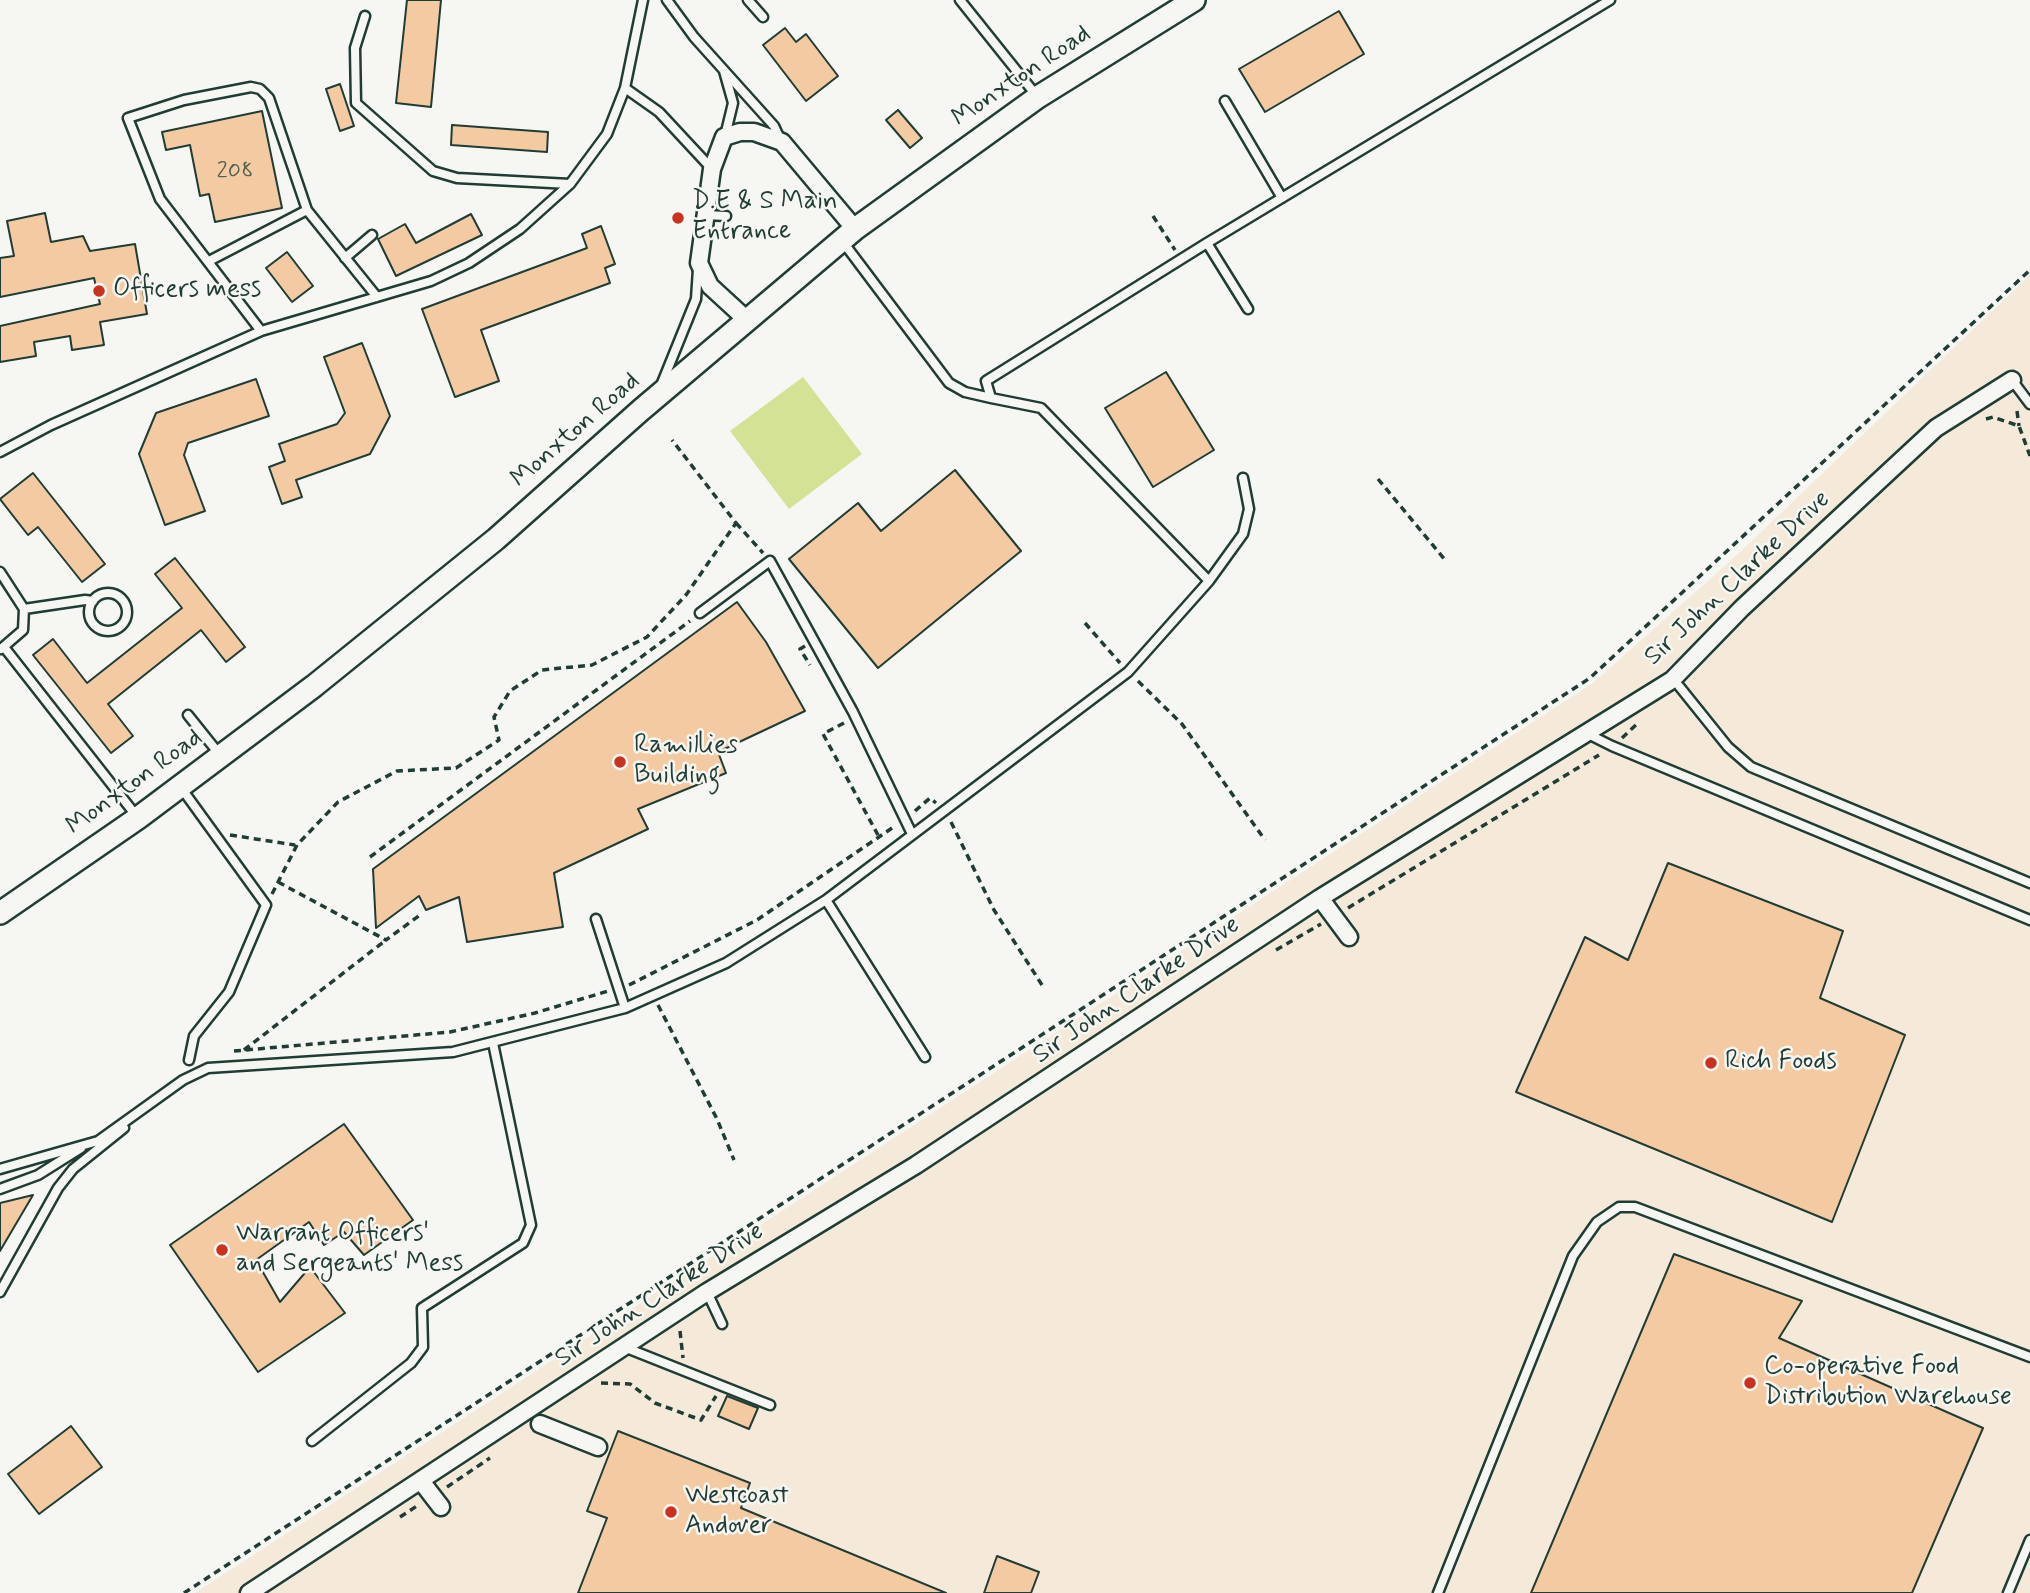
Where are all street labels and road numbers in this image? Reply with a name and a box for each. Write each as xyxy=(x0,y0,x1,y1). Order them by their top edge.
street label: Monxton Road xyxy=(947,19,1097,135)
street label: Monxton Road xyxy=(505,366,647,496)
street label: Sir John Clarke Drive xyxy=(1639,485,1837,673)
street label: Monxton Road xyxy=(61,723,209,843)
street label: Sir John Clarke Drive xyxy=(1028,910,1246,1072)
street label: Sir John Clarke Drive xyxy=(550,1217,770,1375)

